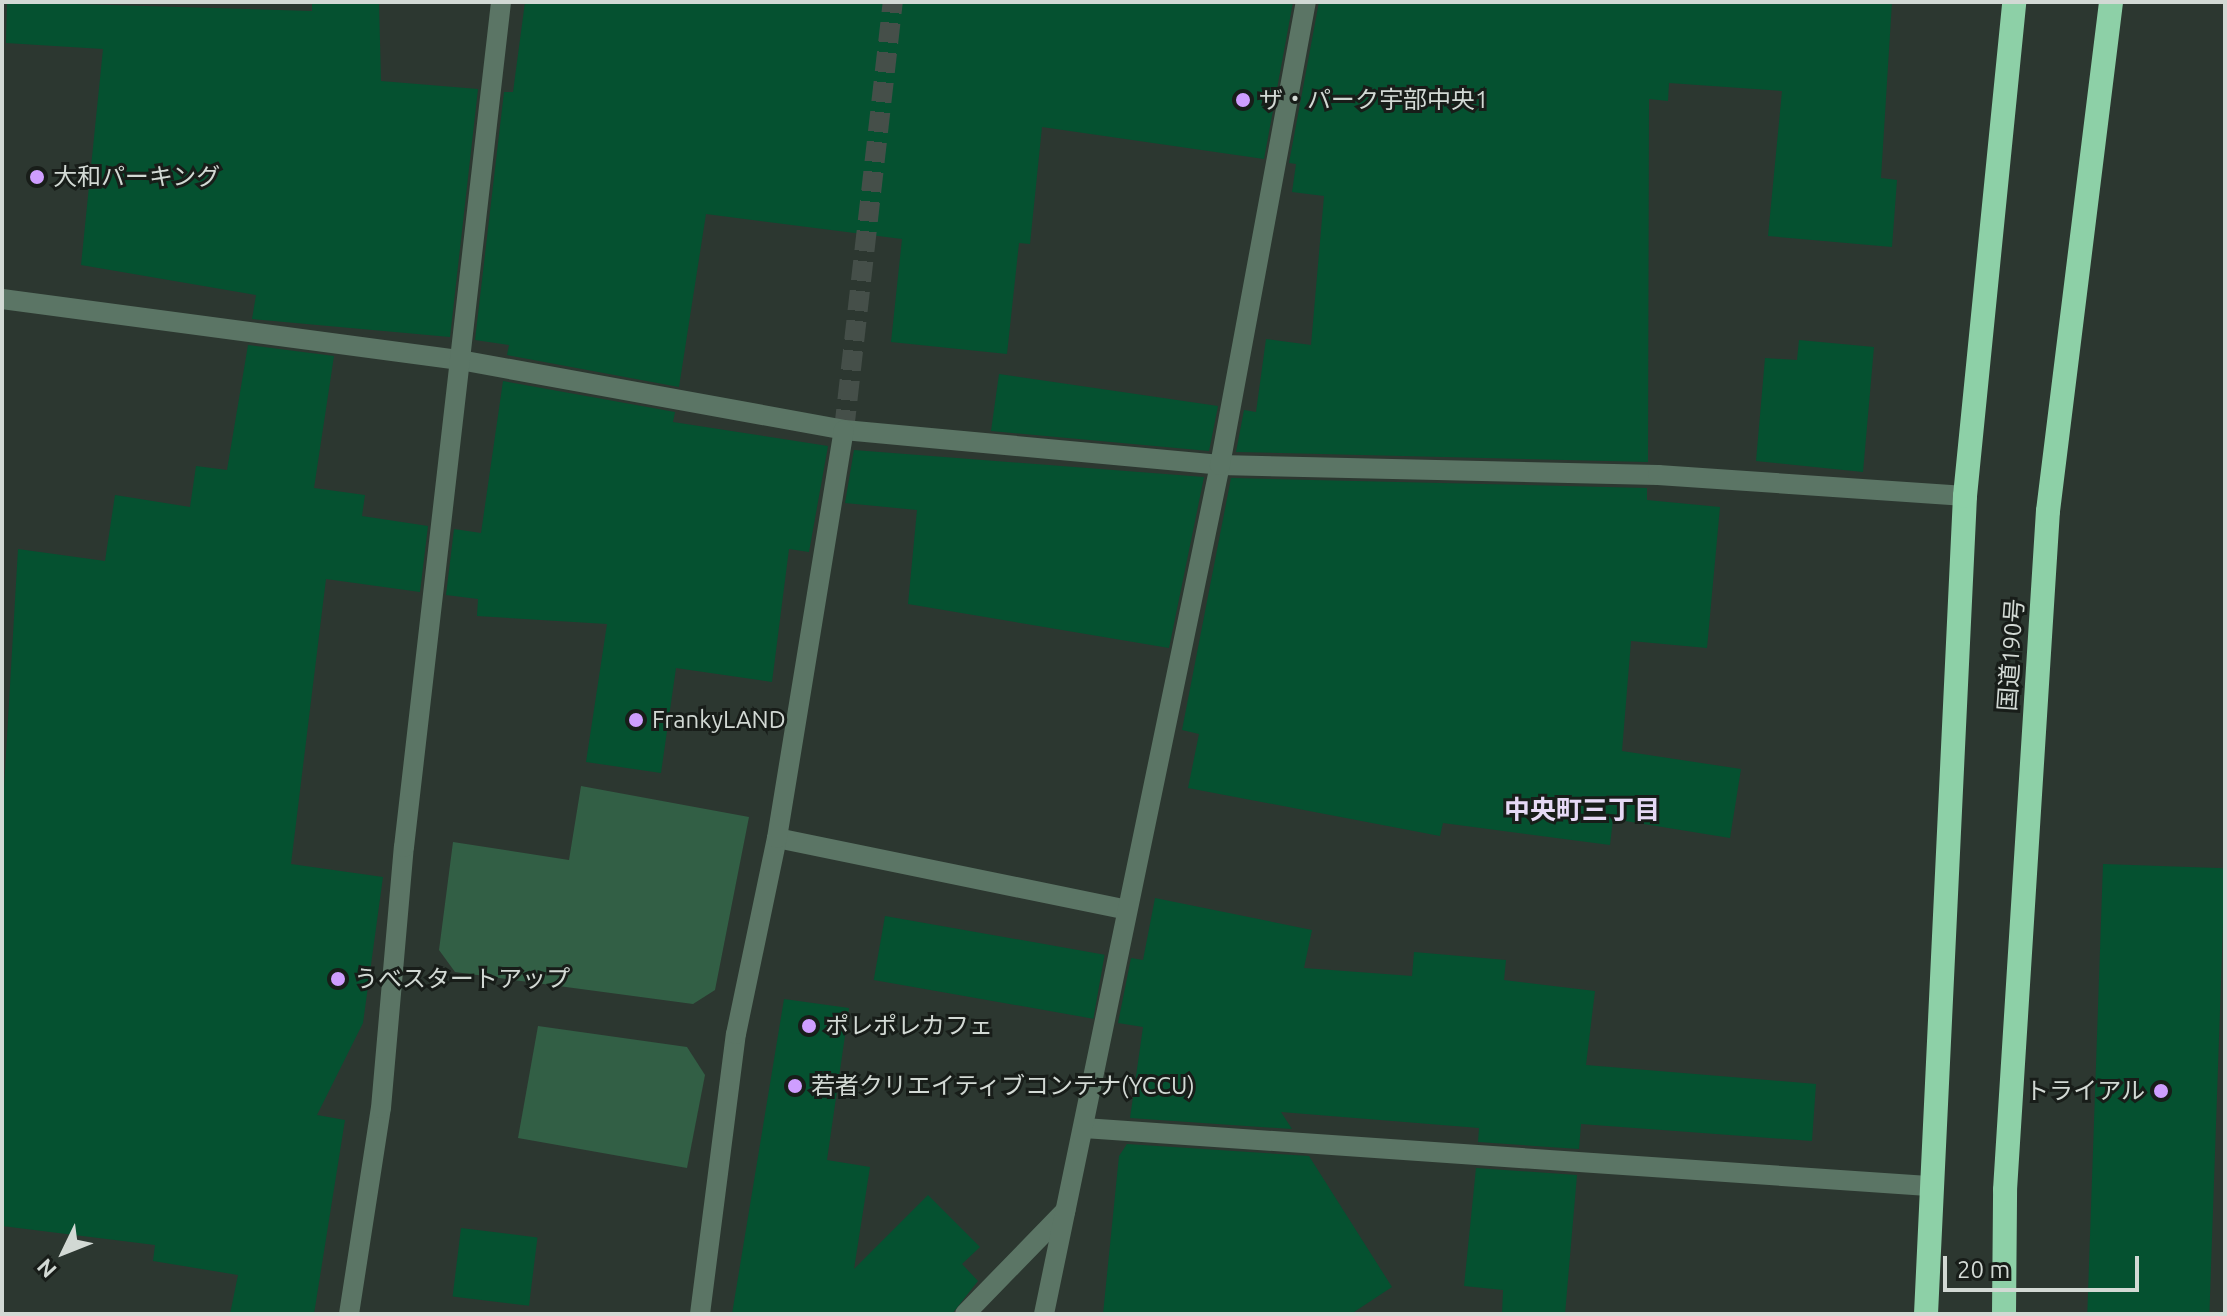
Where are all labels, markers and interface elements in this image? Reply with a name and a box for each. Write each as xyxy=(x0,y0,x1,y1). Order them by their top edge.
place label: ザ・パーク宇部中央1 xyxy=(1259,86,1489,114)
marker: ザ・パーク宇部中央1 xyxy=(1234,91,1252,109)
place label: 大和パーキング xyxy=(53,163,221,191)
marker: 大和パーキング xyxy=(28,168,46,186)
street label: 国道190号 xyxy=(1993,598,2029,712)
place label: FrankyLAND xyxy=(652,706,786,734)
marker: FrankyLAND xyxy=(627,711,645,729)
district label: 中央町三丁目 xyxy=(1504,794,1660,826)
place label: うべスタートアップ xyxy=(354,965,570,993)
marker: うべスタートアップ xyxy=(329,970,347,988)
place label: ポレポレカフェ xyxy=(825,1012,993,1040)
marker: ポレポレカフェ xyxy=(800,1017,818,1035)
place label: 若者クリエイティブコンテナ(YCCU) xyxy=(811,1072,1197,1100)
marker: 若者クリエイティブコンテナ(YCCU) xyxy=(786,1077,804,1095)
place label: トライアル xyxy=(2025,1077,2145,1105)
marker: トライアル xyxy=(2152,1082,2170,1100)
north arrow xyxy=(24,1212,104,1292)
scale bar xyxy=(1947,1240,2143,1290)
text: N xyxy=(31,1254,61,1283)
text: 20 m xyxy=(1957,1256,2010,1283)

